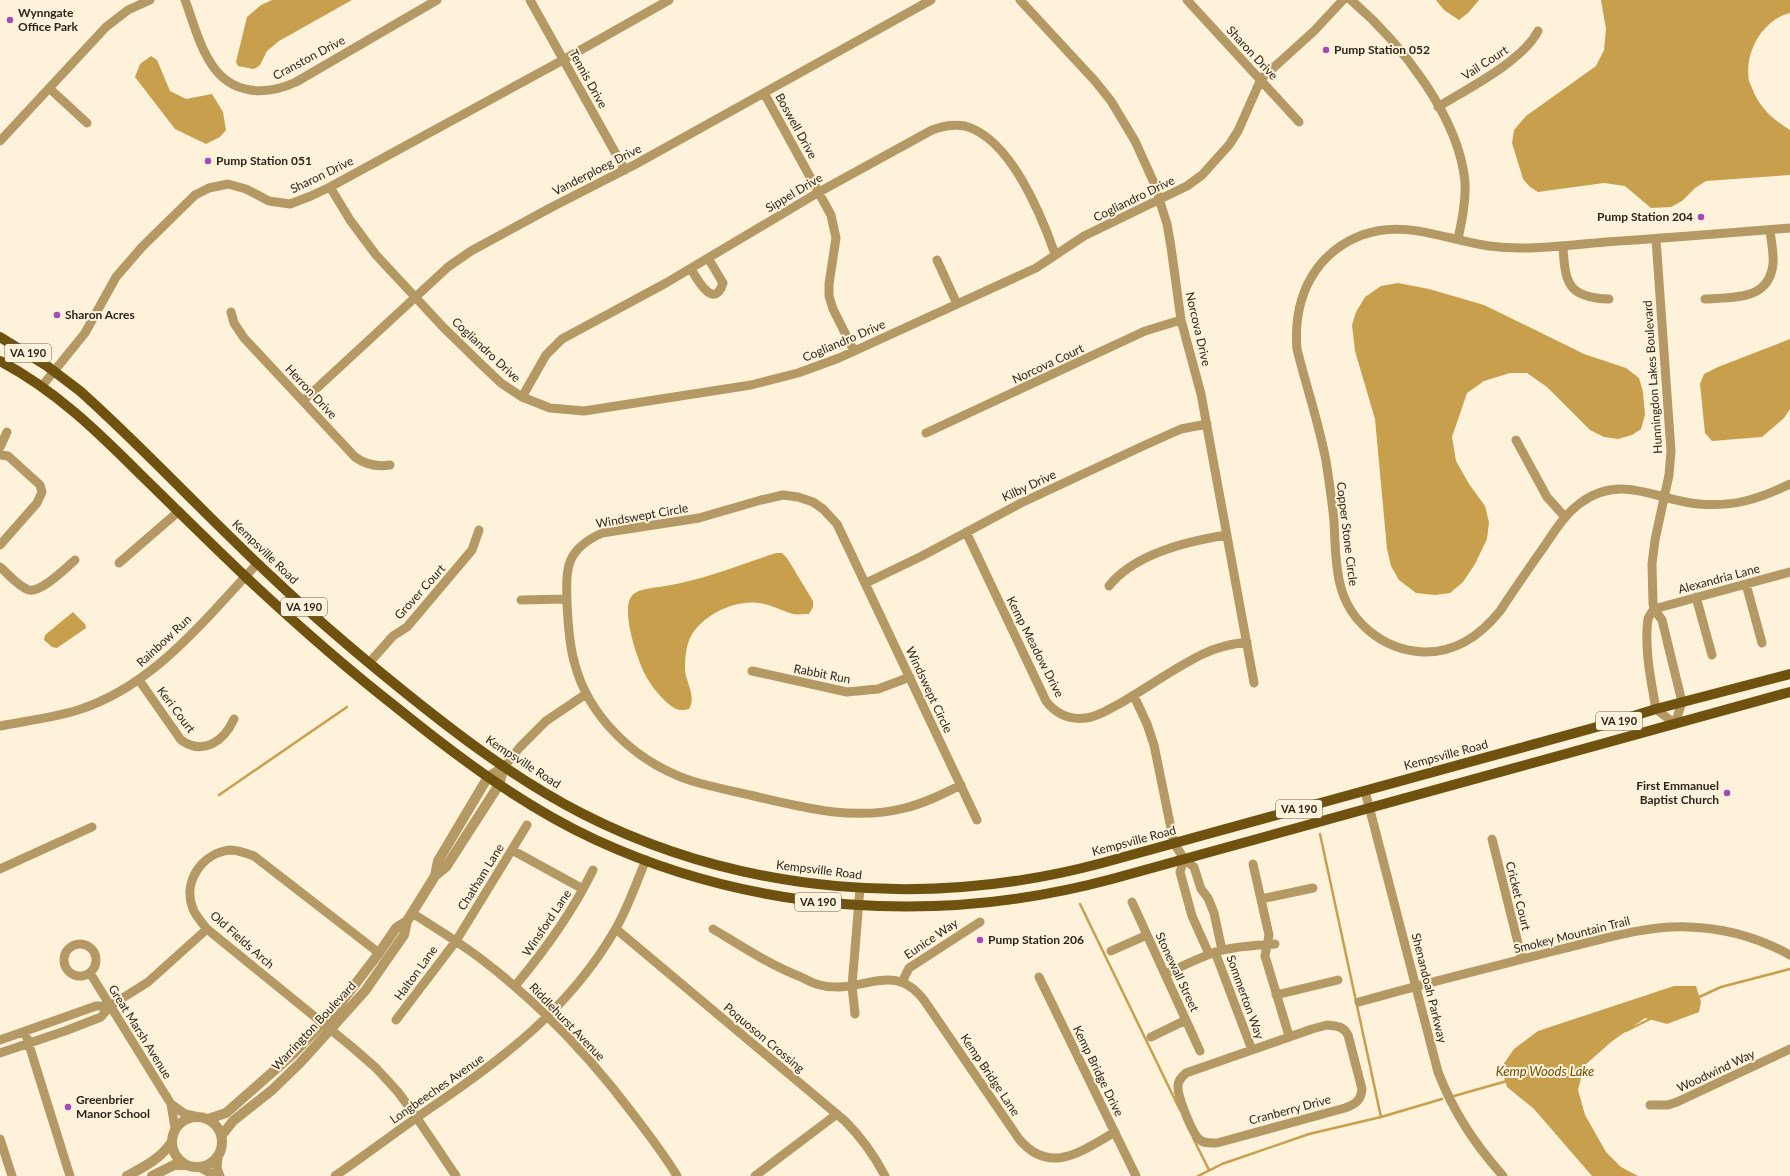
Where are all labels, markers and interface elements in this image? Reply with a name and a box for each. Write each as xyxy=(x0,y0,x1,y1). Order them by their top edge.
place label: Wynngate Office Park xyxy=(18,5,79,34)
marker: Wynngate Office Park xyxy=(5,15,15,25)
street label: Sharon Drive xyxy=(1224,23,1281,83)
street label: Cranston Drive xyxy=(270,32,347,83)
place label: Pump Station 052 xyxy=(1334,42,1430,57)
street label: Vail Court xyxy=(1459,42,1511,83)
marker: Pump Station 052 xyxy=(1321,45,1331,55)
street label: Tennis Drive xyxy=(566,47,611,111)
street label: Boswell Drive xyxy=(772,90,821,161)
street label: Vanderploeg Drive xyxy=(550,141,644,198)
place label: Pump Station 051 xyxy=(216,153,312,168)
street label: Sharon Drive xyxy=(288,153,356,196)
marker: Pump Station 051 xyxy=(203,156,213,166)
street label: Sippel Drive xyxy=(763,170,825,215)
street label: Cogliandro Drive xyxy=(1091,172,1177,225)
place label: Pump Station 204 xyxy=(1597,209,1693,224)
marker: Pump Station 204 xyxy=(1696,212,1706,222)
street label: Norcova Drive xyxy=(1183,290,1214,368)
street label: Hunningdon Lakes Boulevard xyxy=(1640,300,1665,454)
place label: Sharon Acres xyxy=(65,307,135,322)
marker: Sharon Acres xyxy=(52,310,62,320)
street label: Cogliandro Drive xyxy=(449,314,524,385)
street label: Cogliandro Drive xyxy=(800,316,888,365)
street label: Norcova Court xyxy=(1010,340,1087,387)
road number: VA 190 xyxy=(5,344,51,362)
street label: Herron Drive xyxy=(282,361,340,422)
street label: Kilby Drive xyxy=(999,467,1058,505)
street label: Copper Stone Circle xyxy=(1334,481,1361,587)
street label: Windswept Circle xyxy=(595,500,689,531)
street label: Kempsville Road xyxy=(229,516,302,587)
street label: Grover Court xyxy=(391,560,449,622)
street label: Alexandria Lane xyxy=(1676,560,1761,597)
street label: Kemp Meadow Drive xyxy=(1004,594,1067,700)
road number: VA 190 xyxy=(281,598,327,616)
street label: Rainbow Run xyxy=(133,612,194,670)
street label: Windswept Circle xyxy=(903,644,956,735)
street label: Rabbit Run xyxy=(792,661,852,686)
street label: Keri Court xyxy=(154,684,199,736)
road number: VA 190 xyxy=(1596,712,1642,730)
street label: Kempsville Road xyxy=(483,732,564,791)
street label: Kempsville Road xyxy=(1402,736,1489,773)
place label: First Emmanuel Baptist Church xyxy=(1636,778,1719,807)
marker: First Emmanuel Baptist Church xyxy=(1722,788,1732,798)
road number: VA 190 xyxy=(1276,800,1322,818)
street label: Kempsville Road xyxy=(1090,822,1177,859)
street label: Chatham Lane xyxy=(454,841,507,913)
street label: Kempsville Road xyxy=(775,857,863,882)
street label: Cricket Court xyxy=(1503,860,1534,933)
street label: Winsford Lane xyxy=(519,887,574,959)
road number: VA 190 xyxy=(795,893,841,911)
street label: Old Fields Arch xyxy=(207,908,278,972)
street label: Smokey Mountain Trail xyxy=(1512,913,1632,956)
street label: Eunice Way xyxy=(901,915,961,962)
street label: Stonewall Street xyxy=(1152,930,1203,1015)
street label: Shenandoah Parkway xyxy=(1409,931,1451,1045)
place label: Pump Station 206 xyxy=(988,932,1084,947)
marker: Pump Station 206 xyxy=(975,935,985,945)
street label: Halton Lane xyxy=(391,942,440,1003)
street label: Sommerton Way xyxy=(1223,953,1268,1042)
street label: Warrington Boulevard xyxy=(269,978,359,1073)
street label: Riddlehurst Avenue xyxy=(526,980,608,1064)
street label: Great Marsh Avenue xyxy=(105,982,175,1081)
street label: Poquoson Crossing xyxy=(721,999,808,1076)
street label: Kemp Bridge Drive xyxy=(1070,1023,1127,1119)
street label: Kemp Bridge Lane xyxy=(957,1031,1023,1119)
street label: Woodwind Way xyxy=(1674,1046,1758,1095)
street label: Longbeeches Avenue xyxy=(387,1051,487,1127)
water label: Kemp Woods Lake xyxy=(1496,1063,1594,1079)
street label: Cranberry Drive xyxy=(1247,1091,1333,1128)
place label: Greenbrier Manor School xyxy=(76,1092,150,1121)
marker: Greenbrier Manor School xyxy=(63,1102,73,1112)

